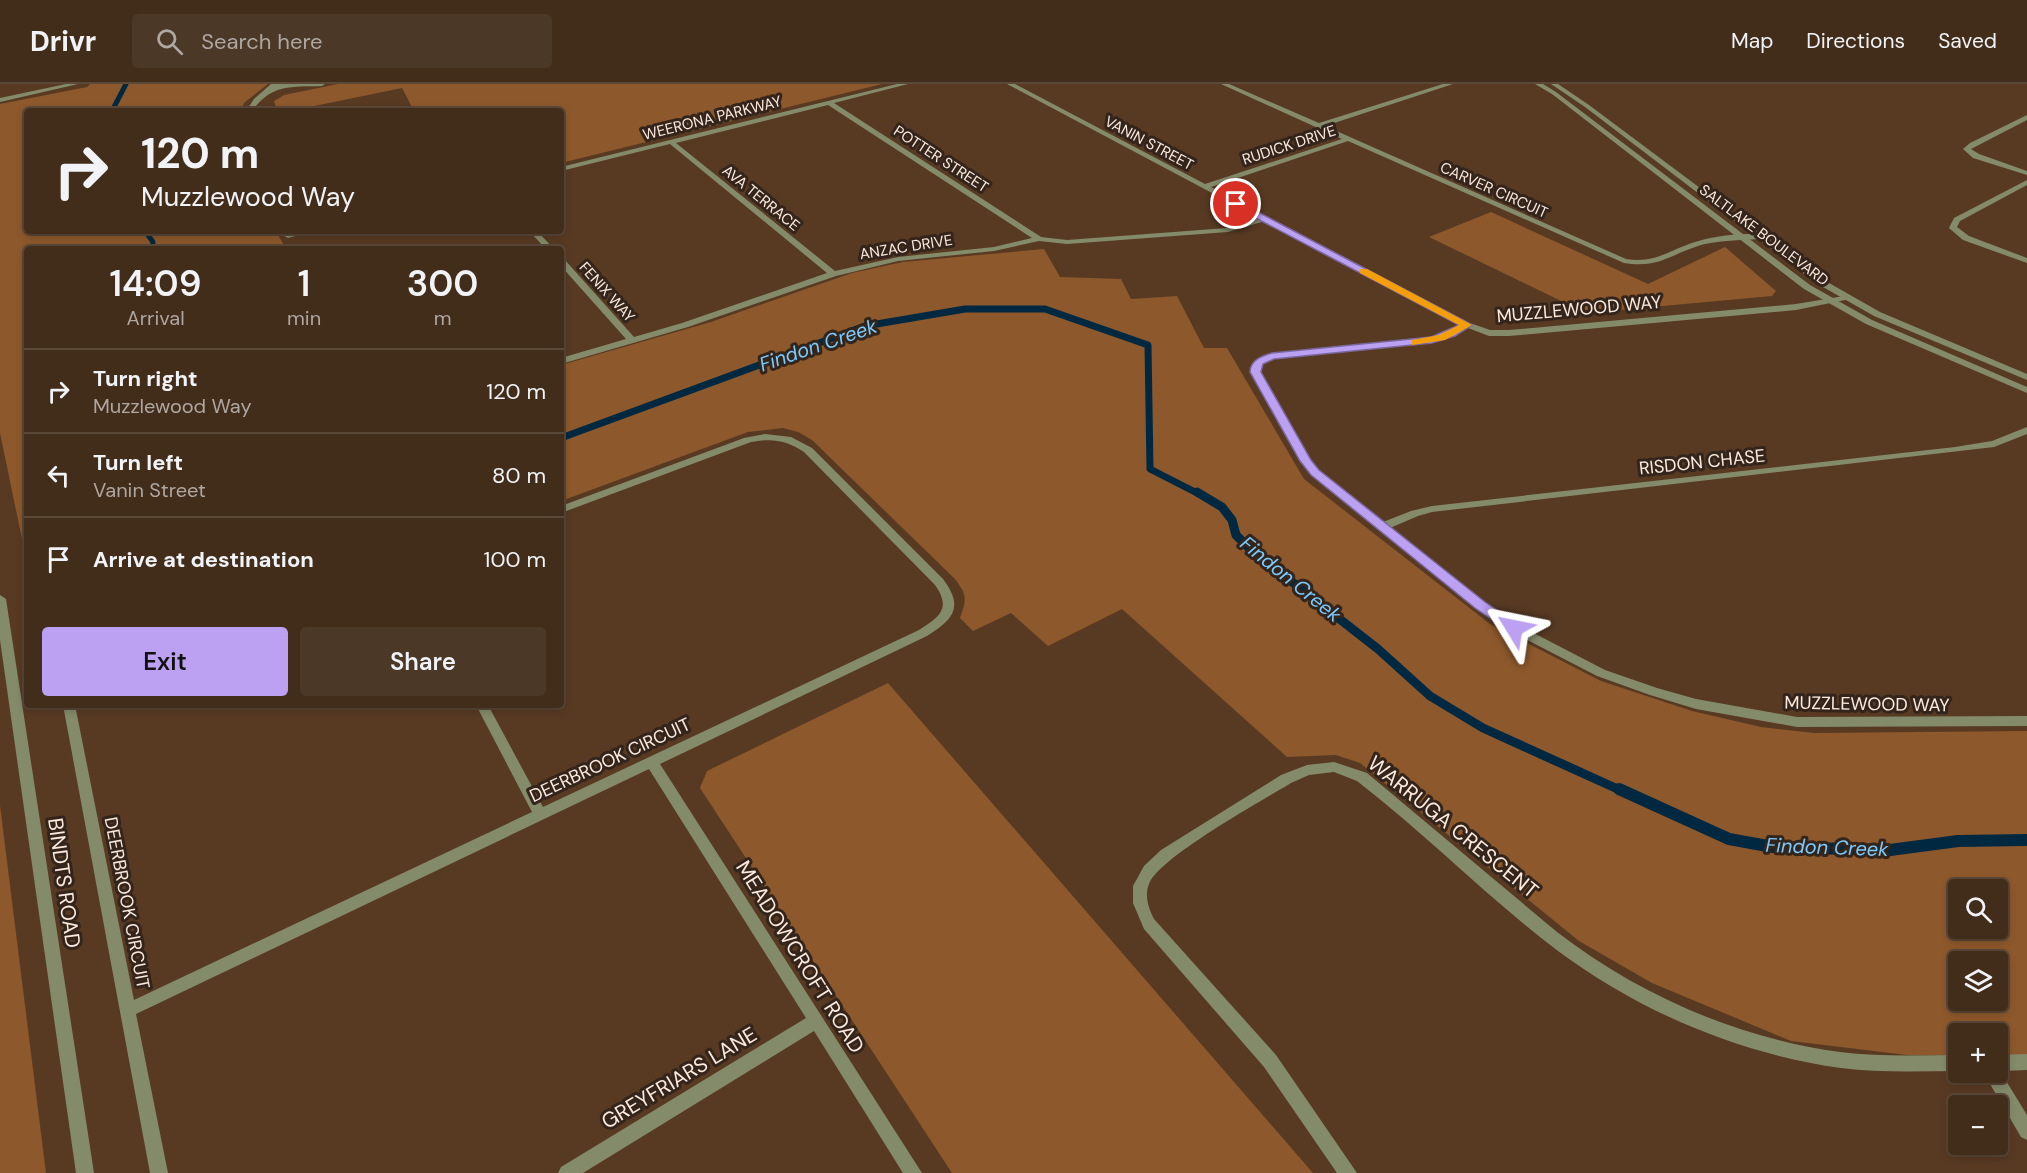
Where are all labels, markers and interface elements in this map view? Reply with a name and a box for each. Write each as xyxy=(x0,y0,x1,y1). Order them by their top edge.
search box xyxy=(132,14,552,68)
text: Drivr xyxy=(30,23,96,60)
icon: search xyxy=(153,25,186,58)
text: Search here xyxy=(201,27,323,56)
text: Map xyxy=(1731,27,1773,55)
text: Directions xyxy=(1806,27,1905,55)
text: Saved xyxy=(1938,27,1997,55)
street label: WEERONA PARKWAY xyxy=(641,91,784,145)
street label: VANIN STREET xyxy=(1101,111,1197,175)
street label: RUDICK DRIVE xyxy=(1240,120,1338,170)
street label: POTTER STREET xyxy=(890,121,992,197)
text: 120 m xyxy=(141,126,259,181)
icon: right xyxy=(42,132,120,210)
street label: CARVER CIRCUIT xyxy=(1437,157,1551,223)
street label: AVA TERRACE xyxy=(718,161,804,235)
pin xyxy=(1210,178,1261,229)
text: Muzzlewood Way xyxy=(141,179,355,214)
street label: SALTLAKE BOULEVARD xyxy=(1695,180,1833,290)
icon: arrive xyxy=(1219,187,1252,220)
street label: ANZAC DRIVE xyxy=(858,230,954,264)
street label: FENIX WAY xyxy=(575,258,640,327)
text: 14:09 xyxy=(110,260,202,307)
text: 1 xyxy=(298,260,310,307)
text: 300 xyxy=(407,260,478,307)
street label: MUZZLEWOOD WAY xyxy=(1496,290,1663,328)
text: Arrival xyxy=(126,305,185,331)
text: min xyxy=(287,305,321,331)
text: m xyxy=(434,305,451,331)
water label: Findon Creek xyxy=(756,312,881,377)
text: Turn right xyxy=(93,364,198,393)
icon: right xyxy=(42,375,75,408)
text: 120 m xyxy=(486,377,546,406)
text: Muzzlewood Way xyxy=(93,393,252,419)
street label: RISDON CHASE xyxy=(1638,443,1766,481)
text: Turn left xyxy=(93,448,183,477)
icon: left xyxy=(42,459,75,492)
text: 80 m xyxy=(492,461,546,490)
text: Vanin Street xyxy=(93,477,206,503)
water label: Findon Creek xyxy=(1235,530,1348,628)
icon: arrive xyxy=(42,543,75,576)
text: Arrive at destination xyxy=(93,545,314,574)
text: 100 m xyxy=(484,545,546,574)
position arrow xyxy=(1482,596,1546,660)
button: Exit xyxy=(42,627,288,696)
button: Share xyxy=(300,627,546,696)
street label: MUZZLEWOOD WAY xyxy=(1784,691,1950,717)
street label: DEERBROOK CIRCUIT xyxy=(526,712,694,808)
street label: WARRUGA CRESCENT xyxy=(1362,749,1544,905)
street label: DEERBROOK CIRCUIT xyxy=(99,815,155,991)
street label: BINDTS ROAD xyxy=(41,816,87,950)
water label: Findon Creek xyxy=(1765,832,1890,862)
street label: MEADOWCROFT ROAD xyxy=(729,855,871,1059)
map controls xyxy=(1948,879,2008,1155)
button: search xyxy=(1948,879,2008,939)
button: layers xyxy=(1948,951,2008,1011)
street label: GREYFRIARS LANE xyxy=(596,1021,762,1135)
button: + xyxy=(1948,1023,2008,1083)
button: − xyxy=(1948,1095,2008,1155)

